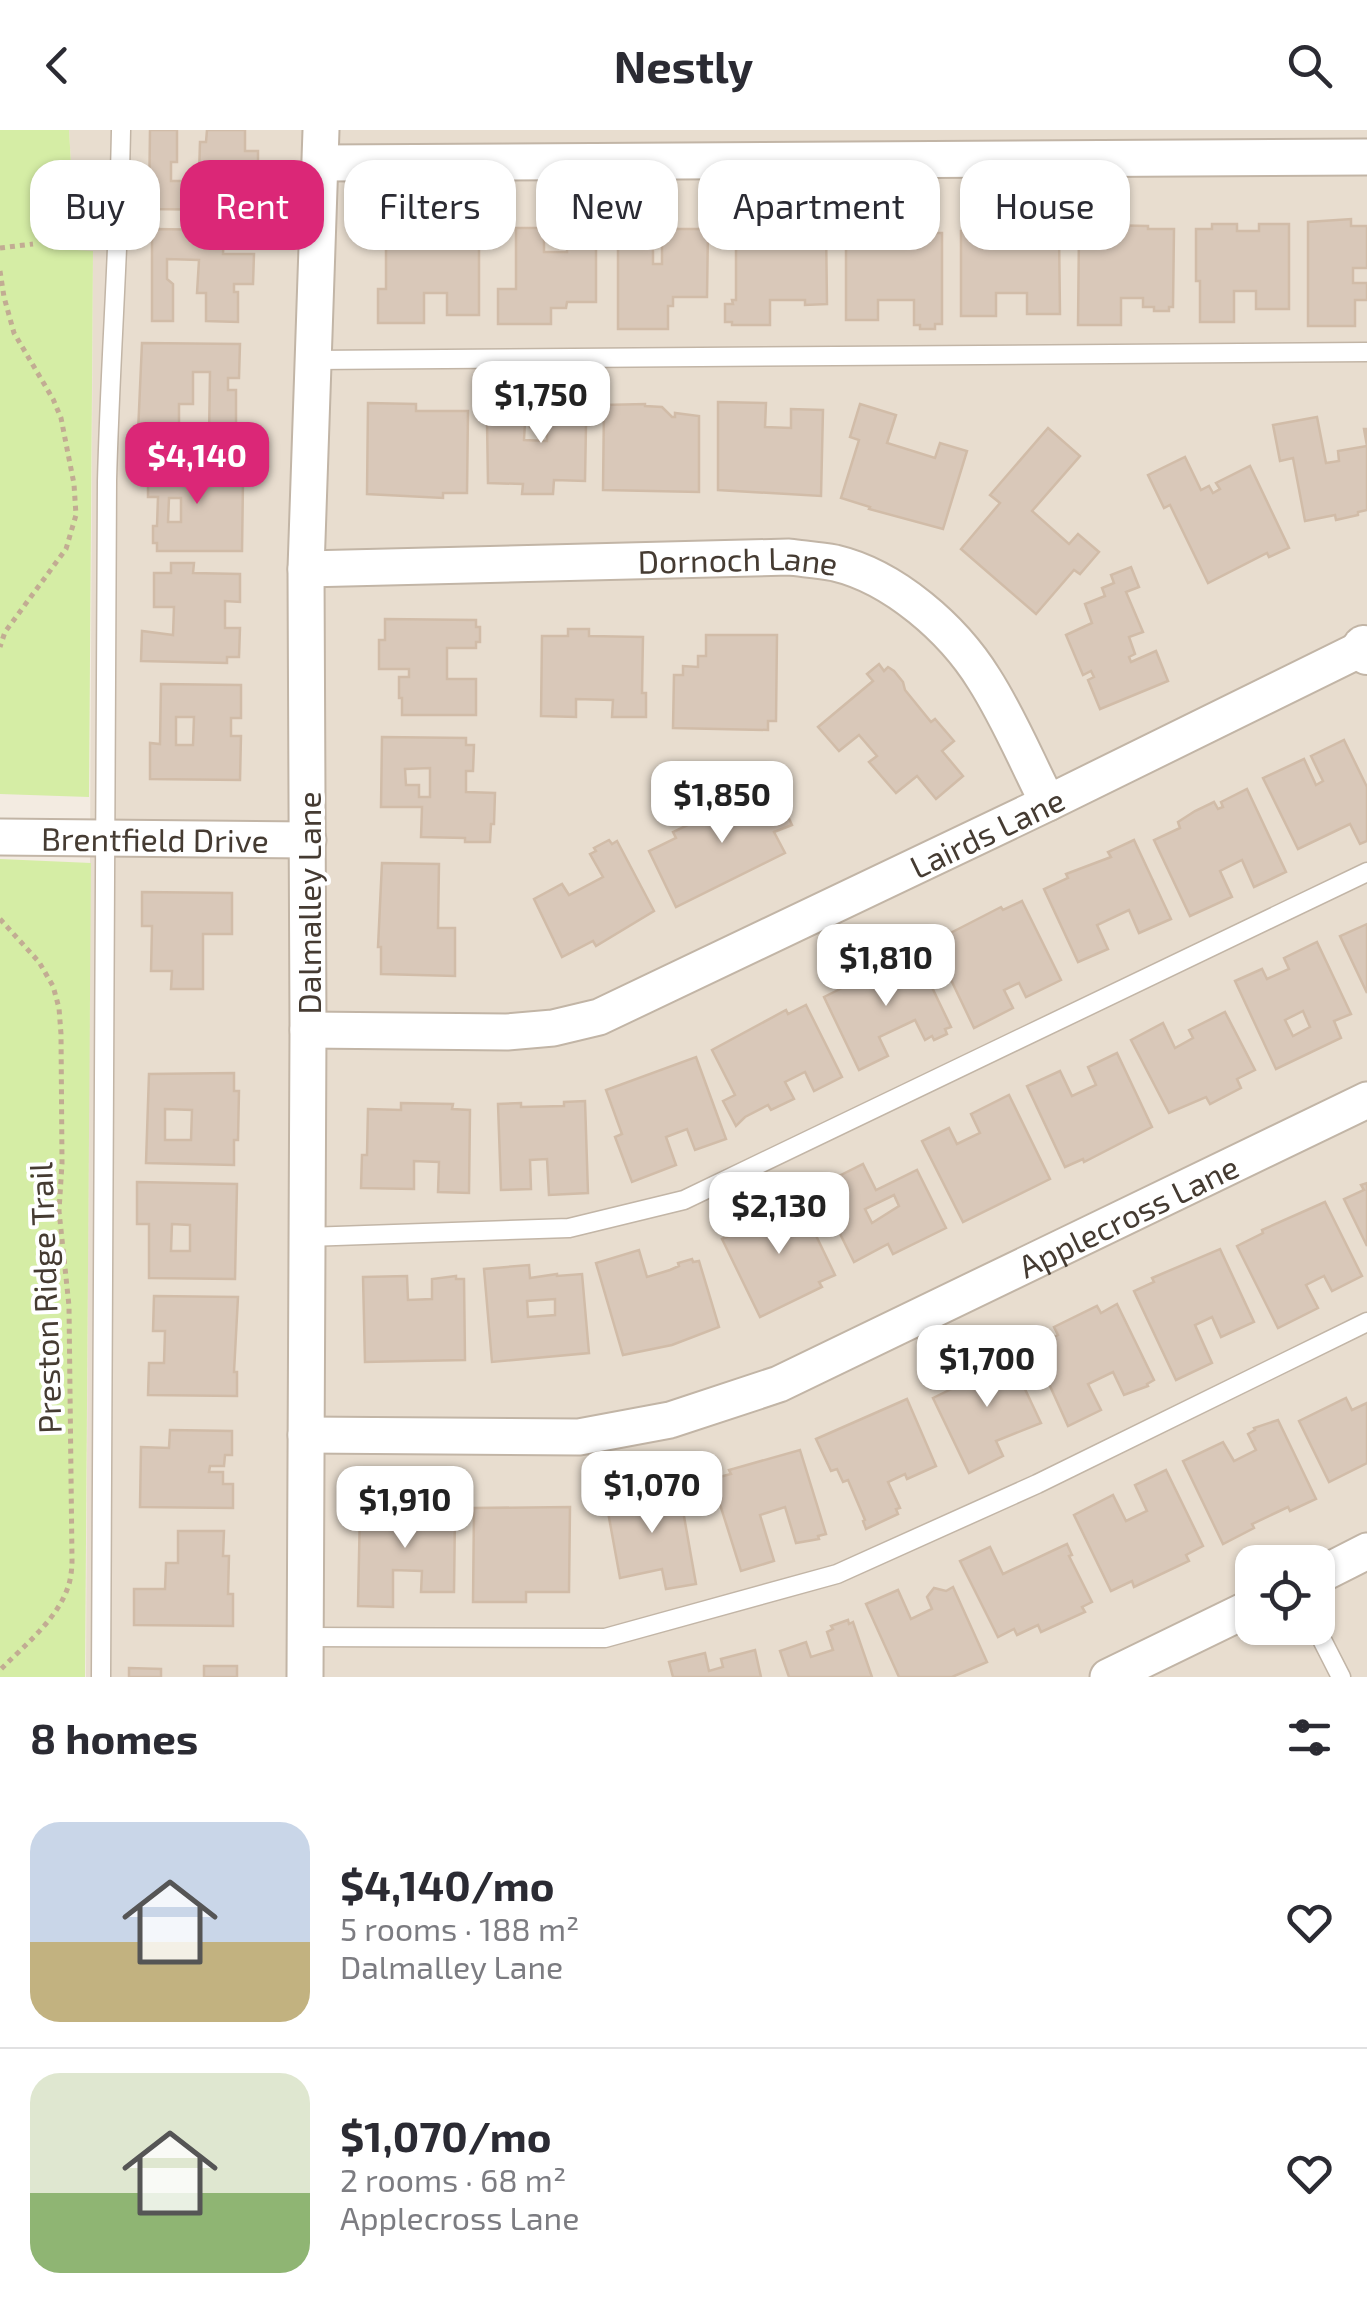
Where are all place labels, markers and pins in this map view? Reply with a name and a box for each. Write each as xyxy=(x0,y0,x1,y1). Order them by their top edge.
pin: $1,750 xyxy=(460,361,622,446)
pin: $4,140 xyxy=(116,422,278,507)
pin: $1,850 xyxy=(641,761,803,846)
pin: $1,810 xyxy=(805,924,967,1009)
pin: $2,130 xyxy=(698,1172,860,1257)
pin: $1,700 xyxy=(906,1325,1068,1410)
pin: $1,070 xyxy=(571,1451,733,1536)
pin: $1,910 xyxy=(324,1466,486,1551)

